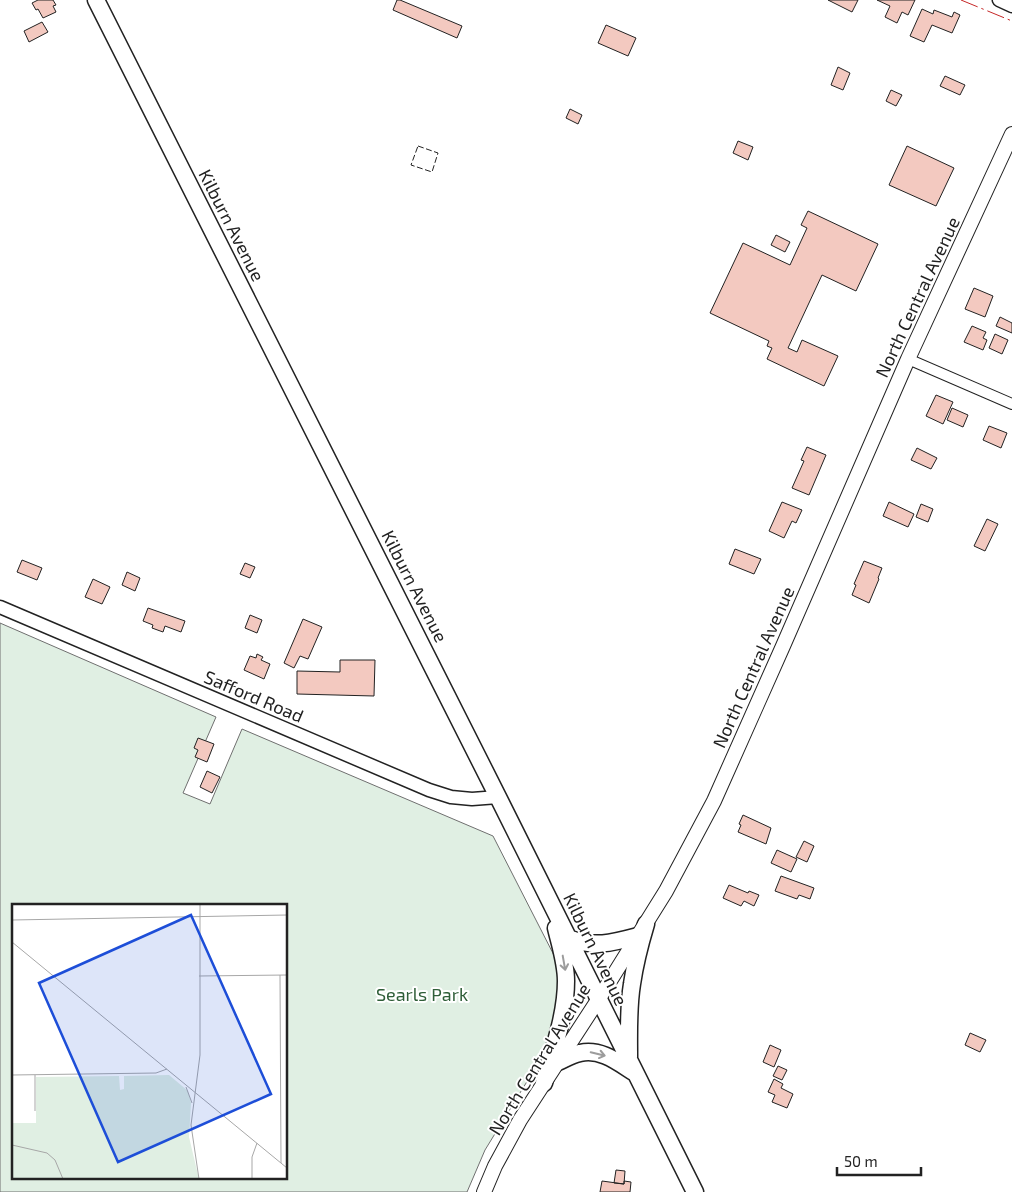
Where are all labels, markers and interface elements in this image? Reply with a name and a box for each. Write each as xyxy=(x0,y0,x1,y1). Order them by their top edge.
street label: Kilburn Avenue xyxy=(194,165,270,285)
street label: North Central Avenue xyxy=(870,213,964,381)
street label: Kilburn Avenue xyxy=(377,526,453,646)
street label: North Central Avenue xyxy=(707,583,799,751)
street label: Safford Road xyxy=(201,665,307,727)
street label: Kilburn Avenue xyxy=(559,889,633,1009)
inset map xyxy=(12,904,288,1180)
one-way arrow xyxy=(559,955,569,971)
street label: North Central Avenue xyxy=(483,979,595,1139)
park label: Searls Park xyxy=(376,983,468,1005)
one-way arrow xyxy=(590,1050,606,1059)
scale bar xyxy=(837,1144,921,1176)
text: 50 m xyxy=(844,1152,878,1170)

